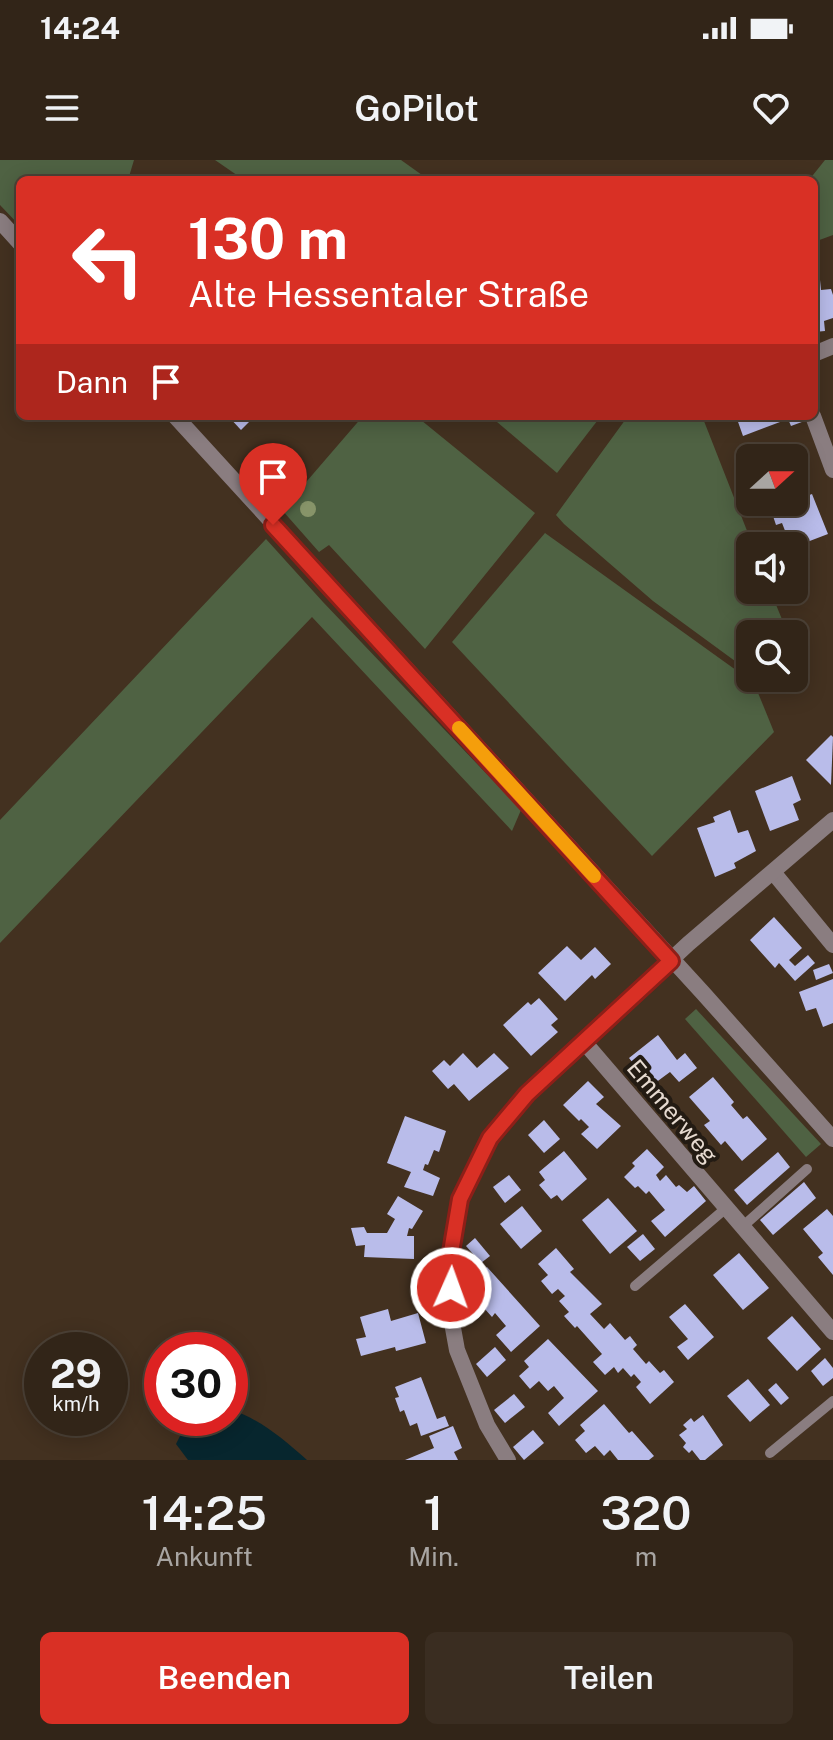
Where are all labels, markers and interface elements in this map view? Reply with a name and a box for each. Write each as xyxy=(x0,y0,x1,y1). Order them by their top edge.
text: 14:24 xyxy=(40,10,120,46)
icon: menu xyxy=(40,86,84,130)
icon: heart xyxy=(749,86,793,130)
text: GoPilot xyxy=(354,87,479,129)
text: 130 m xyxy=(188,206,348,272)
icon: left xyxy=(56,208,160,312)
text: Alte Hessentaler Straße xyxy=(188,273,589,315)
icon: arrive xyxy=(144,360,188,404)
text: Dann xyxy=(56,364,128,400)
pin xyxy=(239,443,307,525)
north arrow xyxy=(736,444,808,516)
map controls xyxy=(736,444,808,692)
icon: arrive xyxy=(251,455,295,499)
button: sound xyxy=(736,532,808,604)
button: search xyxy=(736,620,808,692)
street label: Emmerweg xyxy=(622,1054,724,1168)
position arrow xyxy=(409,1246,493,1330)
speed limit sign: 30 xyxy=(144,1332,248,1436)
text: 29 xyxy=(50,1350,102,1397)
text: km/h xyxy=(52,1392,100,1416)
text: 14:25 xyxy=(142,1484,267,1541)
text: 1 xyxy=(424,1484,444,1541)
text: 320 xyxy=(600,1484,691,1541)
text: Ankunft xyxy=(156,1541,253,1572)
text: Min. xyxy=(408,1541,459,1572)
text: m xyxy=(635,1541,657,1572)
button: Beenden xyxy=(40,1632,409,1724)
button: Teilen xyxy=(425,1632,793,1724)

